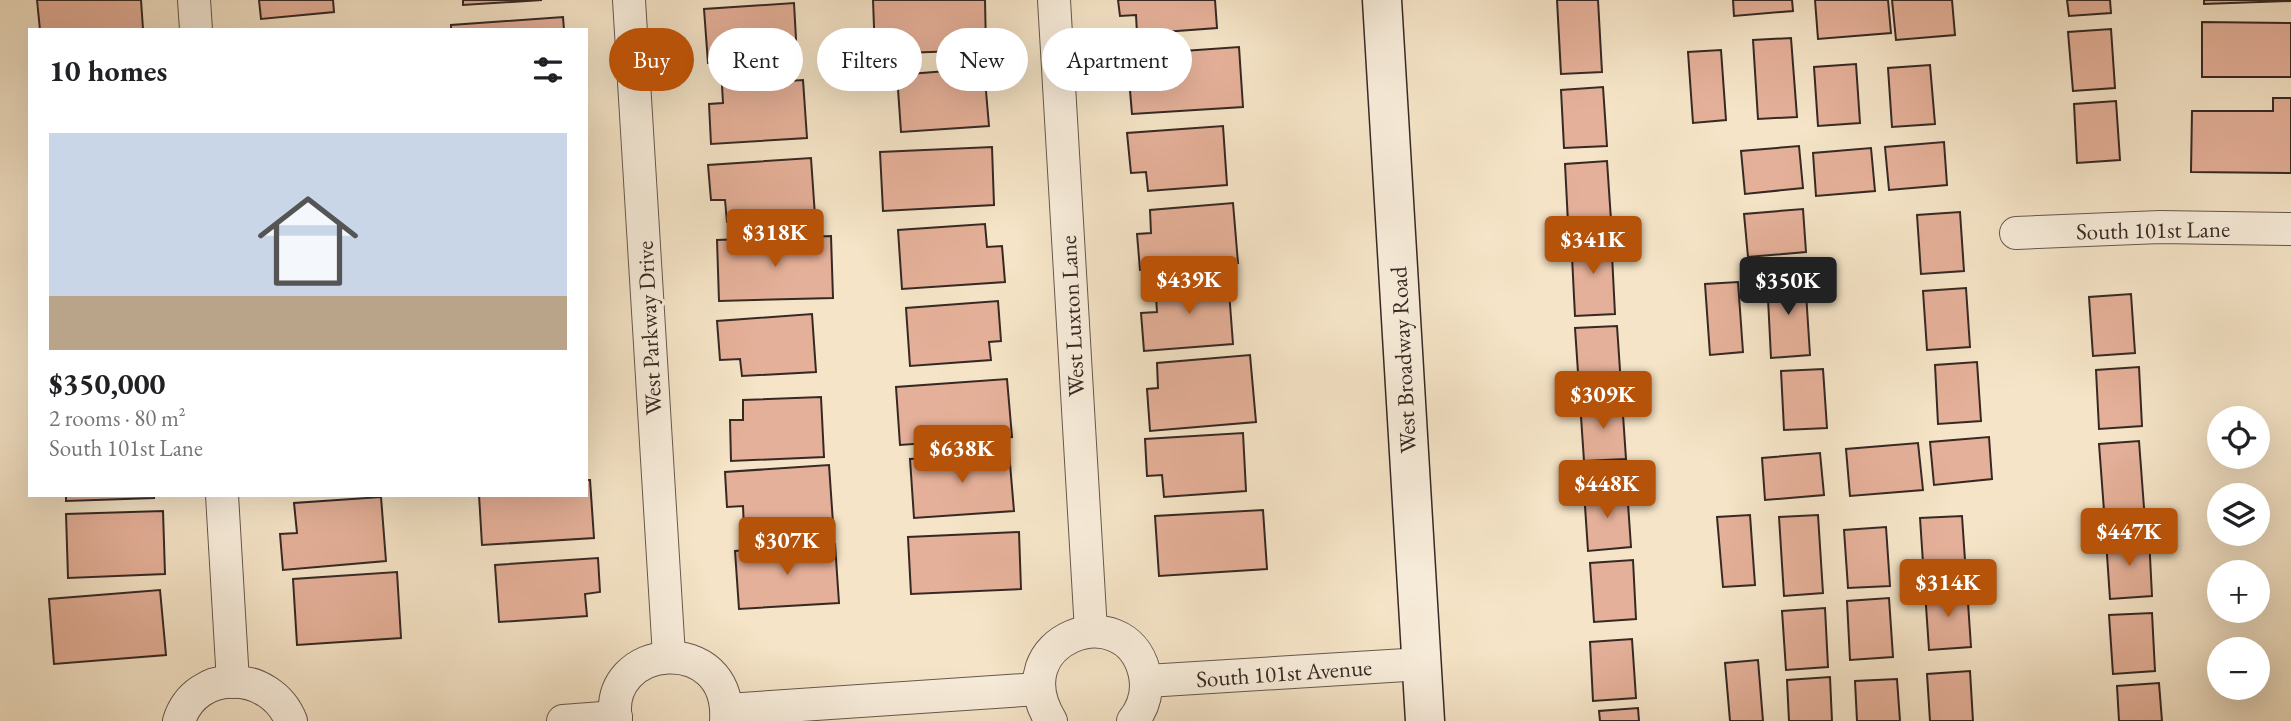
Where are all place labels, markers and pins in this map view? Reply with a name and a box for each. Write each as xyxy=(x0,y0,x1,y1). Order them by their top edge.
pin: $318K xyxy=(726,210,824,269)
pin: $341K xyxy=(1544,216,1642,276)
pin: $439K xyxy=(1140,256,1238,316)
pin: $350K xyxy=(1739,258,1837,317)
pin: $309K xyxy=(1554,372,1652,431)
pin: $638K xyxy=(913,426,1011,485)
pin: $448K xyxy=(1558,461,1656,520)
pin: $447K xyxy=(2080,508,2178,568)
pin: $307K xyxy=(738,518,836,577)
pin: $314K xyxy=(1899,560,1997,619)

